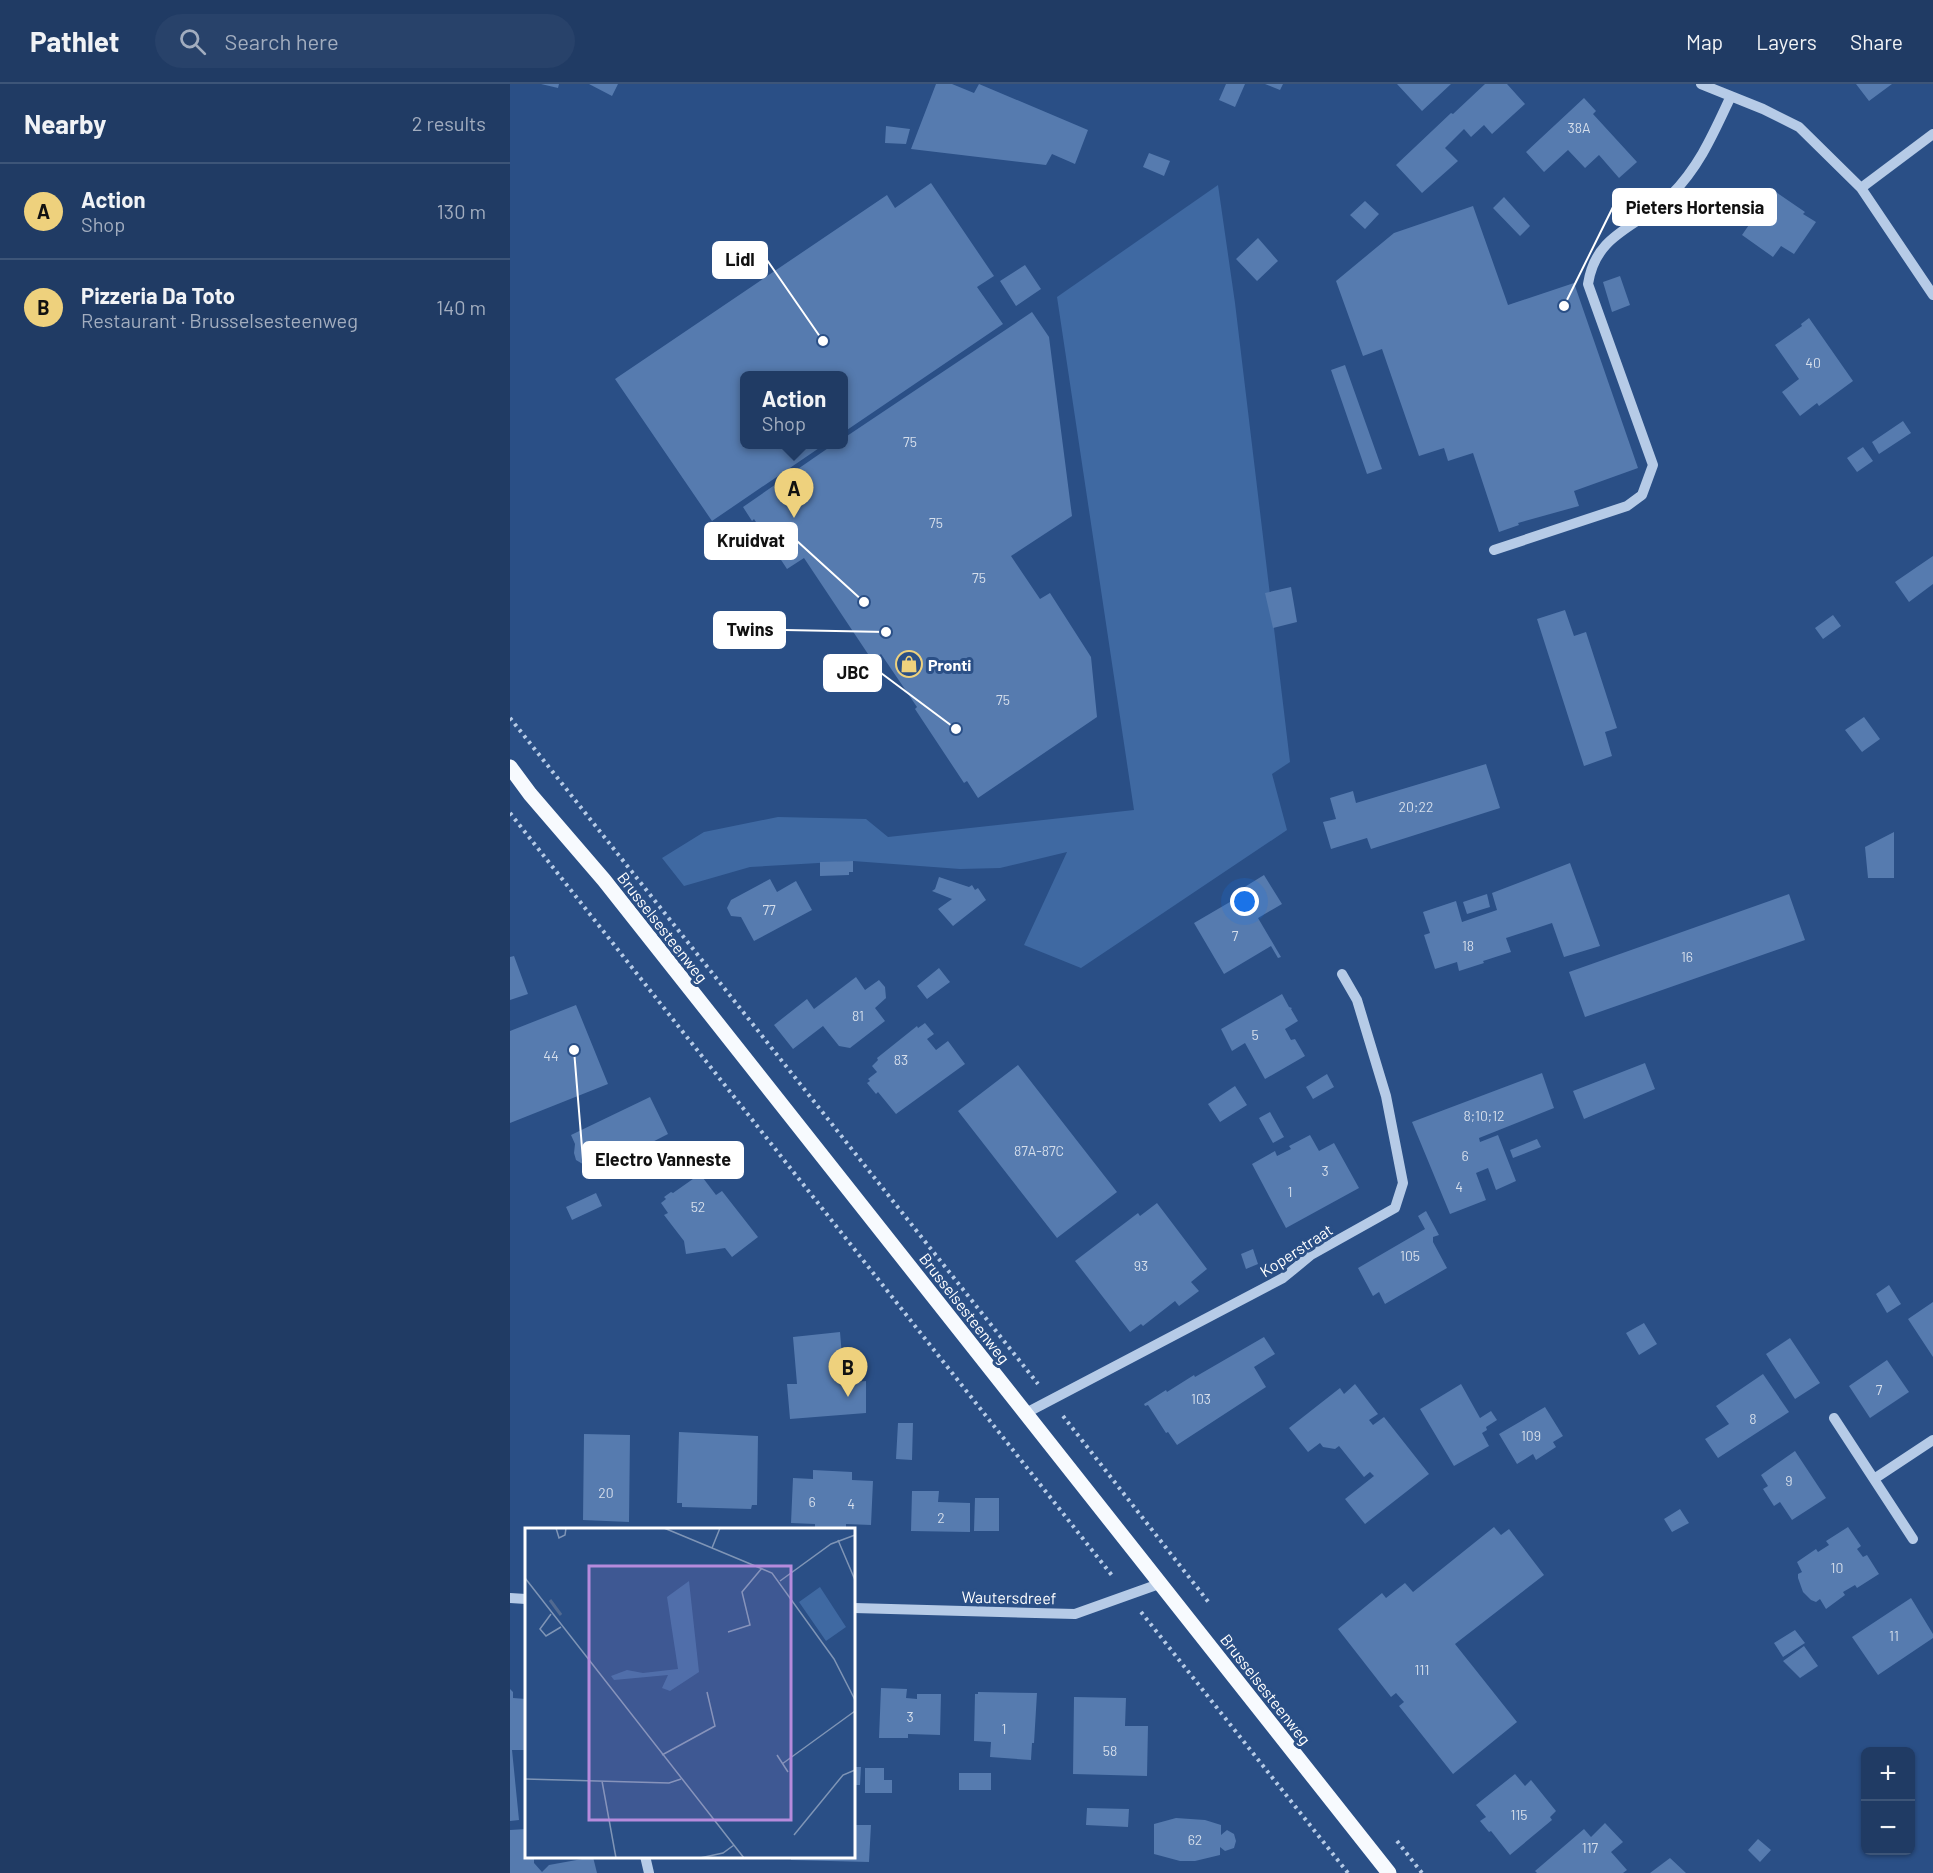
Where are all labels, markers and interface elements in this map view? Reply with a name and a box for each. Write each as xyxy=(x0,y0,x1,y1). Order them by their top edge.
search box xyxy=(155,14,575,68)
text: Pathlet xyxy=(30,24,119,58)
icon: search xyxy=(176,25,209,58)
text: Search here xyxy=(224,28,339,54)
text: Map xyxy=(1686,29,1723,54)
text: Layers xyxy=(1756,29,1817,54)
text: Share xyxy=(1850,29,1903,54)
text: Nearby xyxy=(24,108,106,139)
text: 2 results xyxy=(412,111,486,135)
house number: 38A xyxy=(1567,119,1591,136)
text: Action xyxy=(81,186,145,212)
callout: Pieters Hortensia xyxy=(1613,189,1776,225)
text: Pieters Hortensia xyxy=(1626,196,1764,218)
text: A xyxy=(37,199,50,223)
text: 130 m xyxy=(437,199,486,223)
text: Shop xyxy=(81,212,125,236)
callout: Lidl xyxy=(713,242,767,278)
text: Lidl xyxy=(725,248,755,270)
text: Pizzeria Da Toto xyxy=(81,282,235,308)
text: B xyxy=(37,295,50,319)
text: 140 m xyxy=(436,295,486,319)
text: Restaurant · Brusselsesteenweg xyxy=(81,308,358,332)
house number: 40 xyxy=(1805,354,1821,371)
popup xyxy=(740,371,848,449)
text: Action xyxy=(762,385,826,411)
text: Shop xyxy=(762,411,806,435)
house number: 75 xyxy=(903,433,917,450)
pin: A xyxy=(774,468,814,518)
house number: 75 xyxy=(929,514,943,531)
callout: Kruidvat xyxy=(705,523,797,559)
text: Kruidvat xyxy=(717,529,785,551)
house number: 75 xyxy=(972,569,986,586)
callout: Twins xyxy=(714,612,785,648)
text: Twins xyxy=(726,618,774,640)
shop icon: Pronti xyxy=(894,649,924,679)
callout: JBC xyxy=(824,655,881,691)
place label: Pronti xyxy=(928,655,971,674)
text: JBC xyxy=(837,661,869,683)
house number: 75 xyxy=(996,691,1010,708)
house number: 20;22 xyxy=(1399,798,1433,815)
street label: Brusselsesteenweg xyxy=(614,868,712,986)
your location xyxy=(1230,887,1259,916)
house number: 77 xyxy=(762,901,776,918)
house number: 7 xyxy=(1232,927,1239,944)
house number: 18 xyxy=(1462,937,1474,954)
house number: 16 xyxy=(1681,948,1693,965)
house number: 81 xyxy=(852,1007,864,1024)
house number: 5 xyxy=(1251,1026,1259,1043)
house number: 44 xyxy=(543,1047,559,1064)
house number: 83 xyxy=(894,1051,908,1068)
house number: 8;10;12 xyxy=(1463,1107,1505,1124)
callout: Electro Vanneste xyxy=(583,1142,743,1178)
house number: 87A-87C xyxy=(1014,1142,1064,1159)
house number: 6 xyxy=(1461,1147,1469,1164)
text: Electro Vanneste xyxy=(595,1148,731,1170)
house number: 3 xyxy=(1321,1162,1329,1179)
house number: 4 xyxy=(1455,1178,1463,1195)
house number: 1 xyxy=(1288,1183,1292,1200)
house number: 52 xyxy=(691,1198,705,1215)
street label: Koperstraat xyxy=(1256,1220,1336,1280)
house number: 105 xyxy=(1400,1247,1420,1264)
street label: Brusselsesteenweg xyxy=(916,1249,1014,1367)
house number: 93 xyxy=(1134,1257,1148,1274)
pin: B xyxy=(828,1348,868,1397)
house number: 7 xyxy=(1876,1381,1883,1398)
house number: 103 xyxy=(1191,1390,1211,1407)
house number: 8 xyxy=(1749,1410,1757,1427)
house number: 109 xyxy=(1521,1427,1541,1444)
house number: 9 xyxy=(1785,1472,1793,1489)
house number: 20 xyxy=(598,1484,614,1501)
house number: 6 xyxy=(808,1493,816,1510)
house number: 4 xyxy=(847,1495,855,1512)
house number: 2 xyxy=(937,1509,945,1526)
inset map xyxy=(525,1528,855,1858)
house number: 10 xyxy=(1831,1559,1843,1576)
street label: Wautersdreef xyxy=(961,1587,1057,1607)
house number: 11 xyxy=(1889,1627,1899,1644)
street label: Brusselsesteenweg xyxy=(1217,1630,1315,1748)
house number: 111 xyxy=(1415,1661,1429,1678)
house number: 3 xyxy=(906,1708,914,1725)
house number: 1 xyxy=(1002,1720,1006,1737)
house number: 58 xyxy=(1103,1742,1117,1759)
map controls xyxy=(1861,1747,1915,1855)
button: + xyxy=(1861,1747,1915,1801)
button: − xyxy=(1861,1801,1915,1855)
house number: 115 xyxy=(1510,1806,1528,1823)
house number: 62 xyxy=(1188,1831,1202,1848)
house number: 117 xyxy=(1582,1839,1599,1856)

